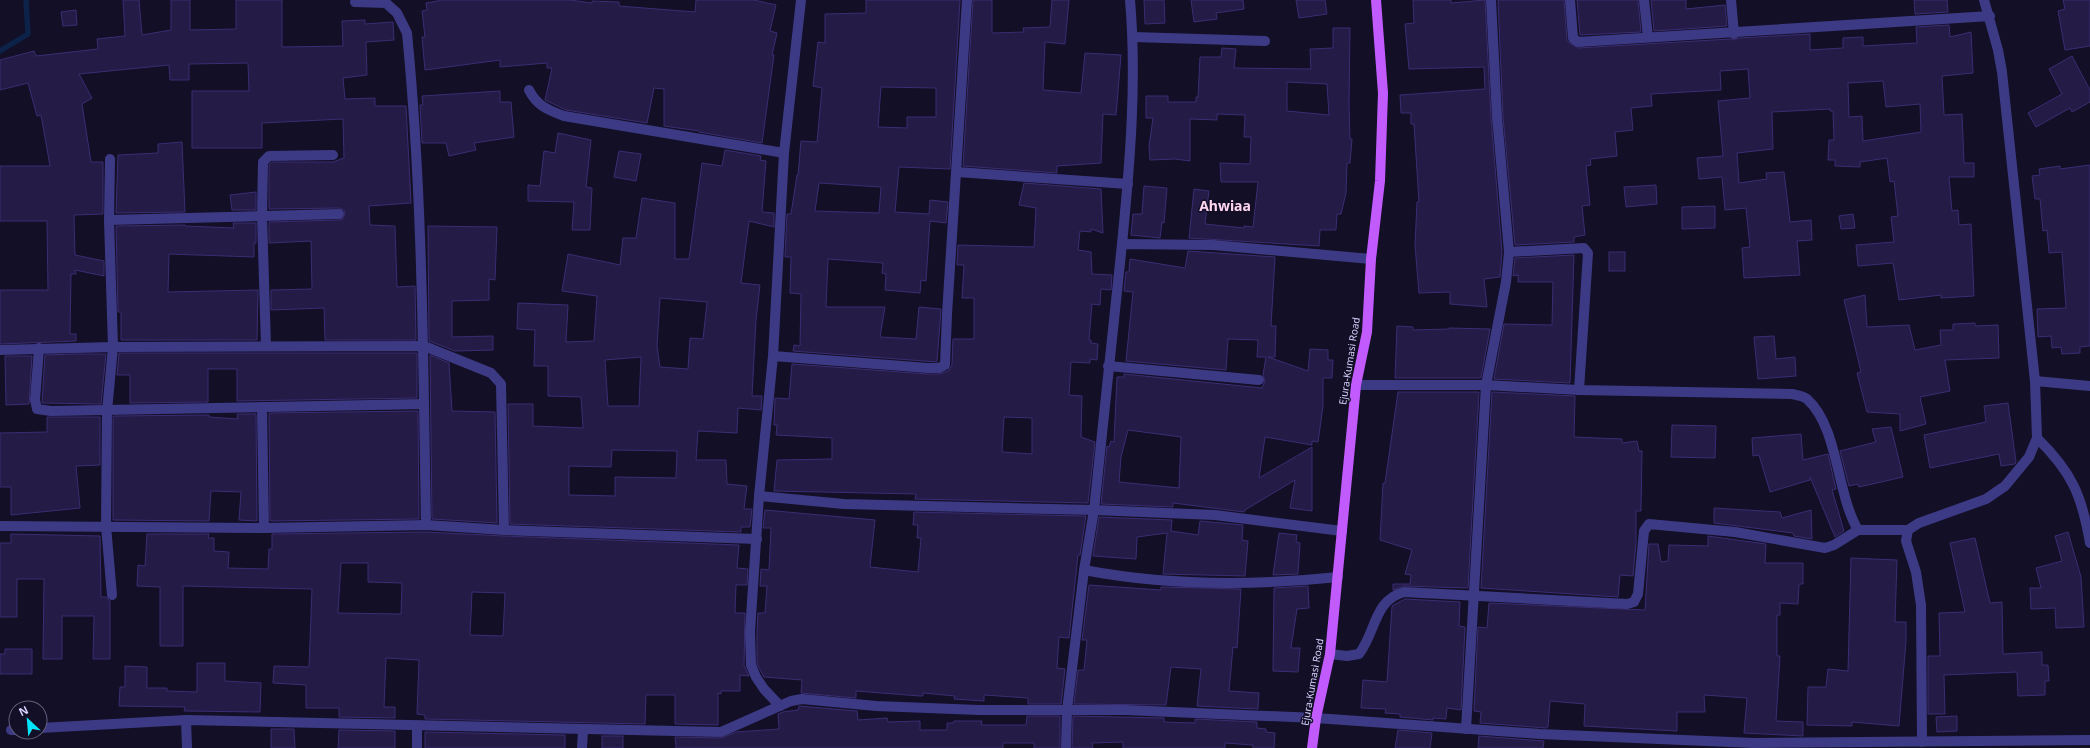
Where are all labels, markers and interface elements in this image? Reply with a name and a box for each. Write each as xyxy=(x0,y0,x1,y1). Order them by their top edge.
district label: Ahwiaa xyxy=(1199,196,1251,215)
street label: Ejura-Kumasi Road xyxy=(1335,316,1363,406)
street label: Ejura-Kumasi Road xyxy=(1297,637,1327,727)
north arrow xyxy=(8,700,48,740)
text: N xyxy=(16,702,31,719)

